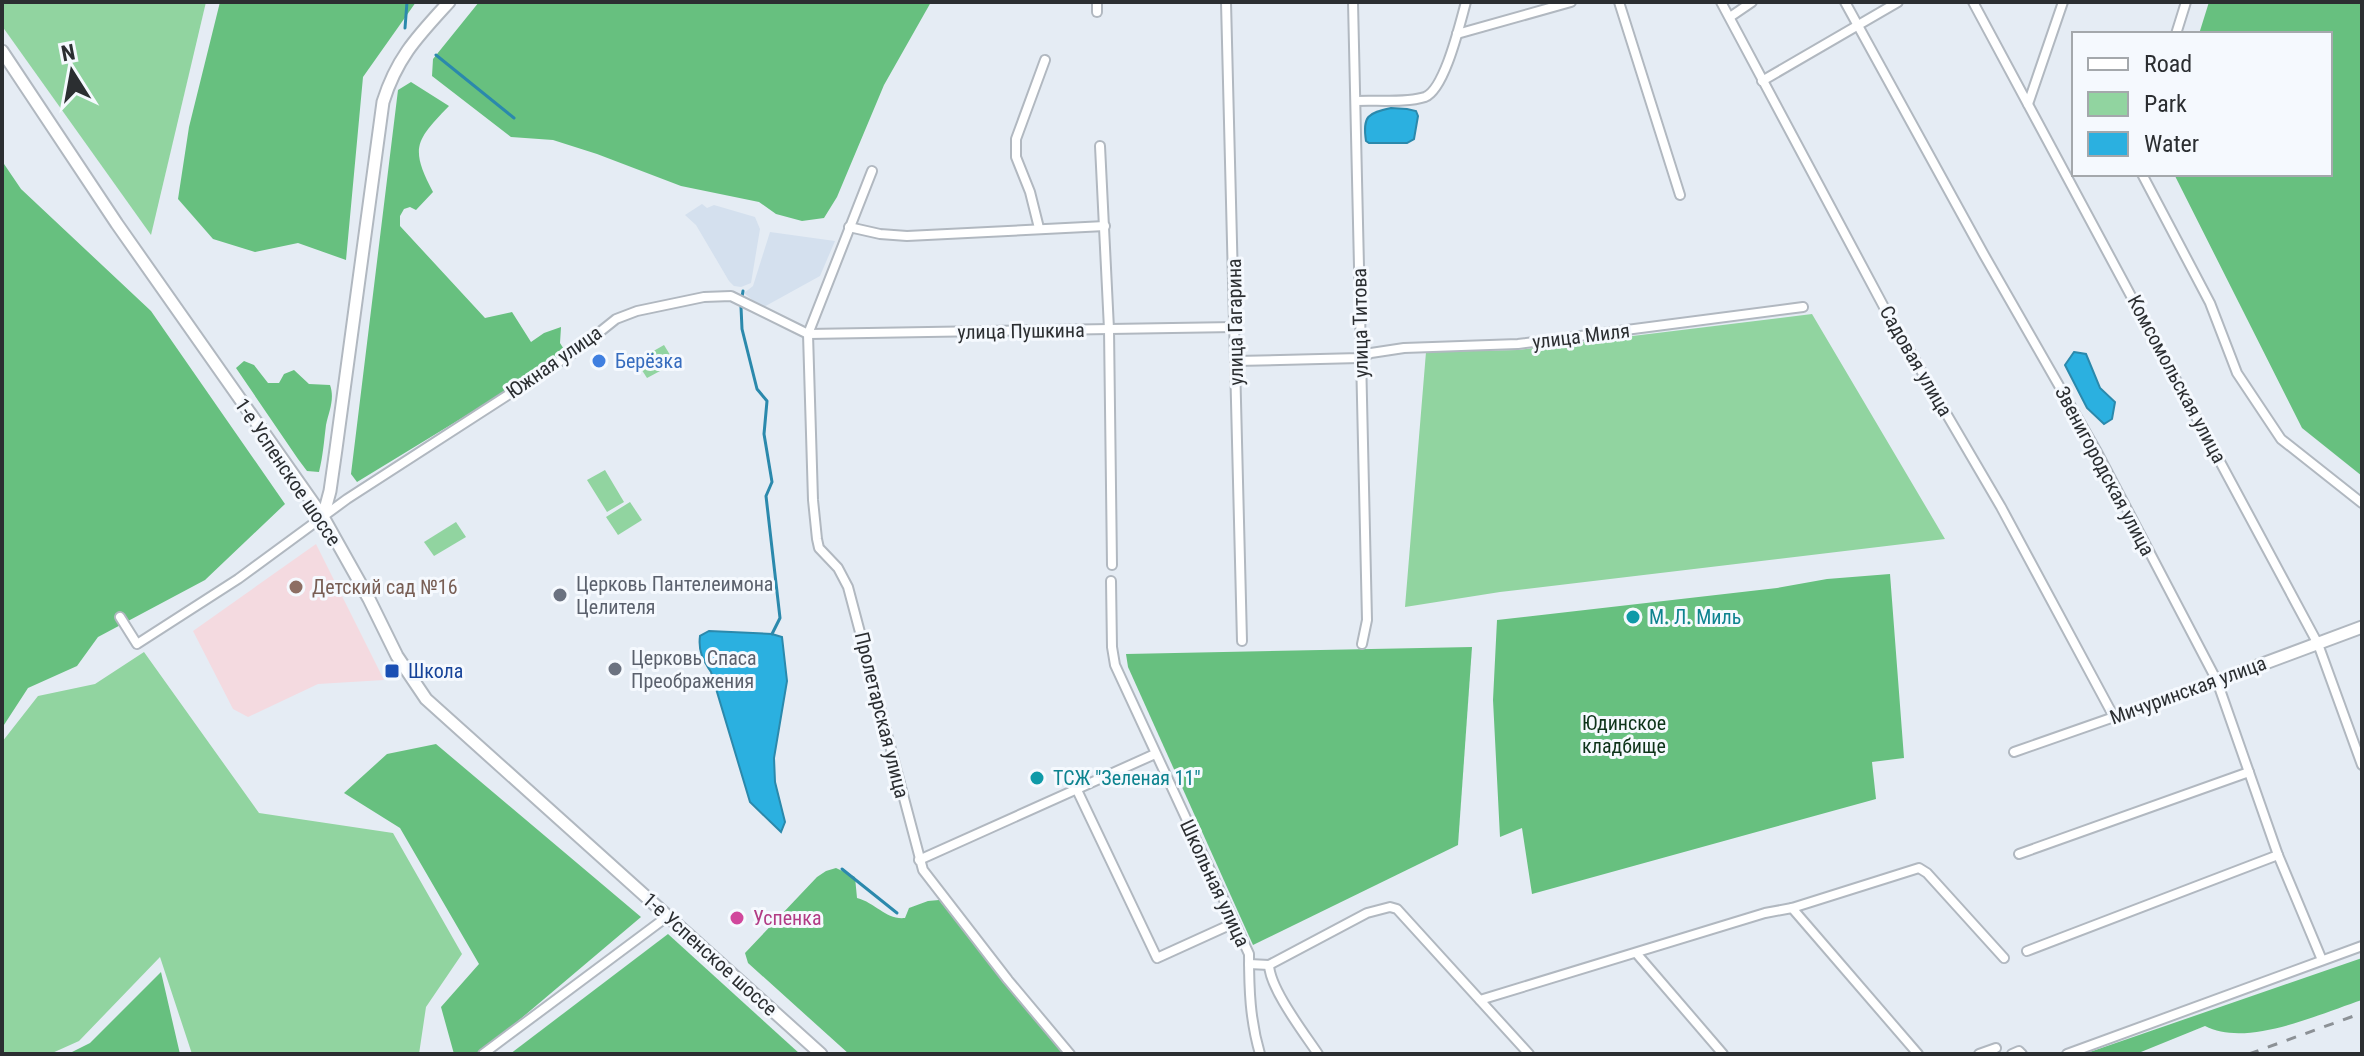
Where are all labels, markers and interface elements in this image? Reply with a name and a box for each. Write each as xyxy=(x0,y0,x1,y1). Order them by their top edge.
north arrow xyxy=(32,32,112,112)
legend xyxy=(2072,32,2332,176)
text: N xyxy=(59,39,77,66)
text: Road xyxy=(2144,50,2192,78)
text: Park xyxy=(2144,90,2187,118)
text: Water xyxy=(2144,130,2199,158)
street label: улица Гагарина xyxy=(1222,258,1248,386)
street label: улица Титова xyxy=(1347,268,1373,378)
street label: Комсомольская улица xyxy=(2123,291,2231,467)
street label: Садовая улица xyxy=(1875,301,1957,421)
street label: улица Пушкина xyxy=(957,318,1085,344)
street label: улица Миля xyxy=(1531,318,1631,354)
street label: Южная улица xyxy=(502,320,606,404)
place label: Берёзка xyxy=(615,349,683,373)
marker: Берёзка xyxy=(590,352,608,370)
street label: Звенигородская улица xyxy=(2050,382,2160,560)
street label: 1-е Успенское шоссе xyxy=(230,394,346,550)
place label: Церковь Пантелеимона Целителя xyxy=(576,572,773,619)
place label: Детский сад №16 xyxy=(312,575,458,599)
marker: Детский сад №16 xyxy=(287,578,305,596)
marker: Церковь Пантелеимона Целителя xyxy=(551,586,569,604)
place label: М. Л. Миль xyxy=(1649,605,1741,629)
marker: М. Л. Миль xyxy=(1624,608,1642,626)
street label: Пролетарская улица xyxy=(850,629,914,801)
place label: Церковь Спаса Преображения xyxy=(631,646,757,693)
street label: Мичуринская улица xyxy=(2107,651,2269,729)
place label: Школа xyxy=(408,659,463,683)
marker: Церковь Спаса Преображения xyxy=(606,660,624,678)
marker: Школа xyxy=(383,662,401,680)
park label: Юдинское кладбище xyxy=(1582,711,1666,758)
place label: ТСЖ "Зеленая 11" xyxy=(1053,766,1201,790)
marker: ТСЖ "Зеленая 11" xyxy=(1028,769,1046,787)
street label: Школьная улица xyxy=(1175,816,1255,950)
street label: 1-е Успенское шоссе xyxy=(638,887,782,1021)
place label: Успенка xyxy=(753,906,821,930)
marker: Успенка xyxy=(728,909,746,927)

